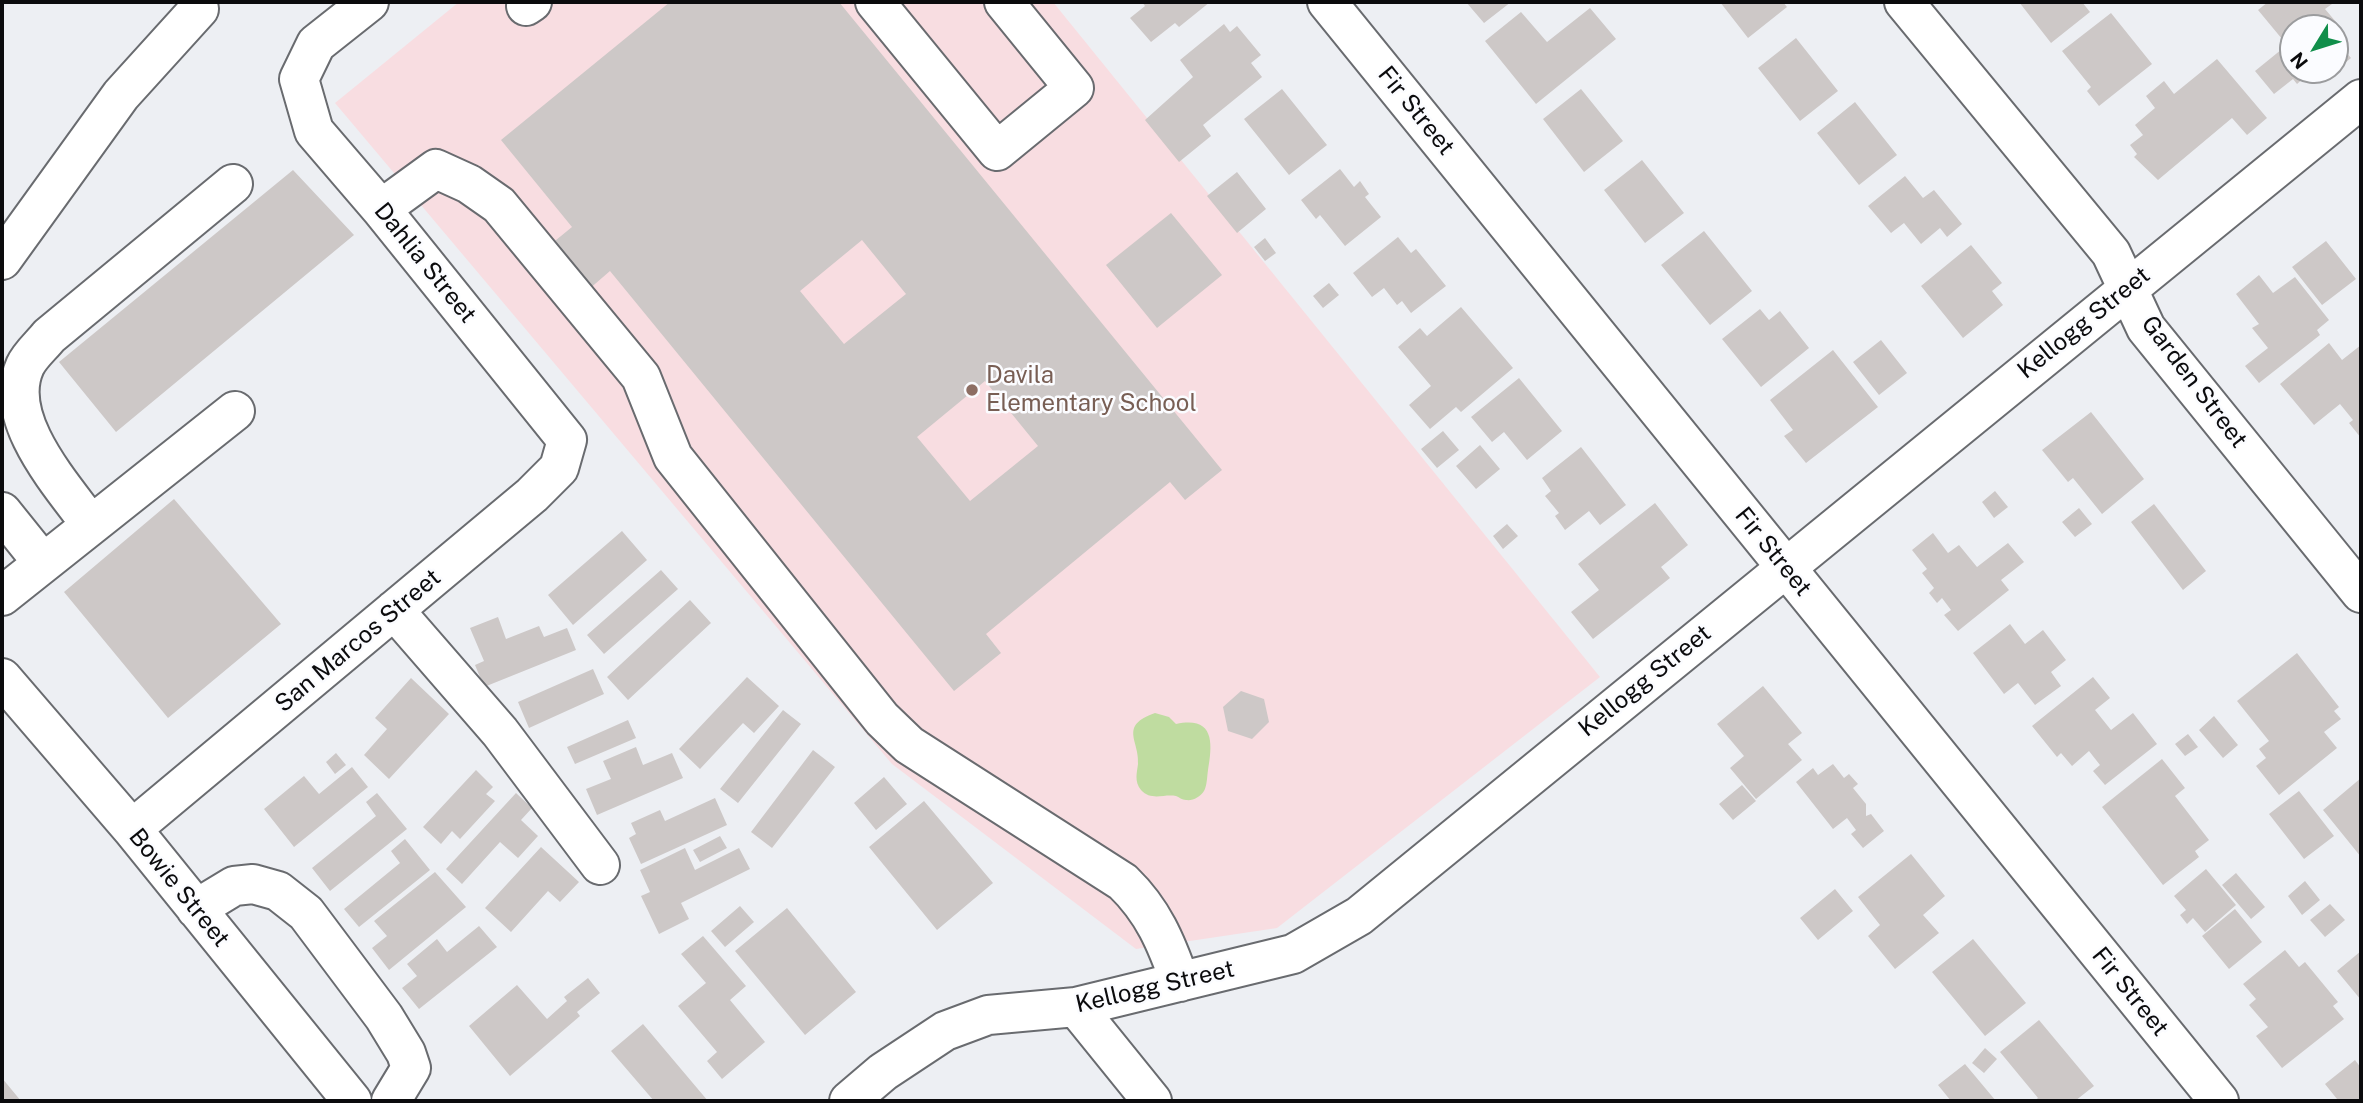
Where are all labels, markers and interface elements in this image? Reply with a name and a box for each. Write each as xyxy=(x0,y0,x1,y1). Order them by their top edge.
north arrow xyxy=(2279,14,2349,84)
text: N xyxy=(2286,48,2312,73)
street label: Fir Street xyxy=(1372,61,1460,161)
street label: Dahlia Street xyxy=(368,197,482,329)
street label: Kellogg Street xyxy=(2012,261,2156,385)
street label: Garden Street xyxy=(2135,310,2253,454)
place label: Davila Elementary School xyxy=(986,362,1197,418)
marker: Davila Elementary School xyxy=(964,382,980,398)
street label: Fir Street xyxy=(1729,502,1817,602)
street label: San Marcos Street xyxy=(269,563,447,719)
street label: Kellogg Street xyxy=(1573,619,1717,743)
street label: Bowie Street xyxy=(123,823,235,953)
street label: Fir Street xyxy=(2086,942,2174,1042)
street label: Kellogg Street xyxy=(1073,955,1237,1019)

